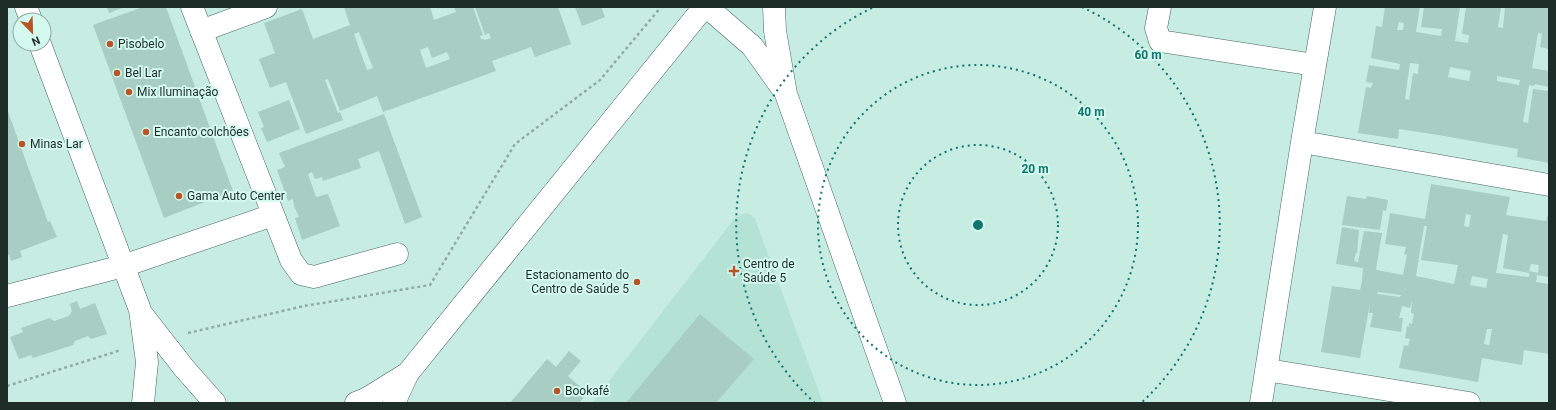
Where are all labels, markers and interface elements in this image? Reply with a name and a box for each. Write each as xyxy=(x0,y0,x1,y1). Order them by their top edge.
north arrow xyxy=(12,12,52,52)
text: N xyxy=(29,33,42,48)
place label: Pisobelo xyxy=(118,37,165,51)
marker: Pisobelo xyxy=(105,39,115,49)
text: 60 m xyxy=(1134,48,1162,62)
place label: Bel Lar xyxy=(125,66,162,80)
marker: Bel Lar xyxy=(112,68,122,78)
place label: Mix Iluminação xyxy=(137,85,219,99)
marker: Mix Iluminação xyxy=(124,87,134,97)
text: 40 m xyxy=(1077,105,1105,119)
place label: Encanto colchões xyxy=(154,125,249,139)
marker: Encanto colchões xyxy=(141,127,151,137)
place label: Minas Lar xyxy=(30,137,83,151)
marker: Minas Lar xyxy=(17,139,27,149)
text: 20 m xyxy=(1021,162,1049,176)
place label: Gama Auto Center xyxy=(187,189,285,203)
marker: Gama Auto Center xyxy=(174,191,184,201)
centre of rings xyxy=(971,218,985,232)
place label: Centro de Saúde 5 xyxy=(743,257,795,285)
marker: Centro de Saúde 5 xyxy=(728,265,740,277)
place label: Estacionamento do Centro de Saúde 5 xyxy=(526,268,629,296)
marker: Estacionamento do Centro de Saúde 5 xyxy=(632,277,642,287)
place label: Bookafé xyxy=(565,384,609,398)
marker: Bookafé xyxy=(552,386,562,396)

